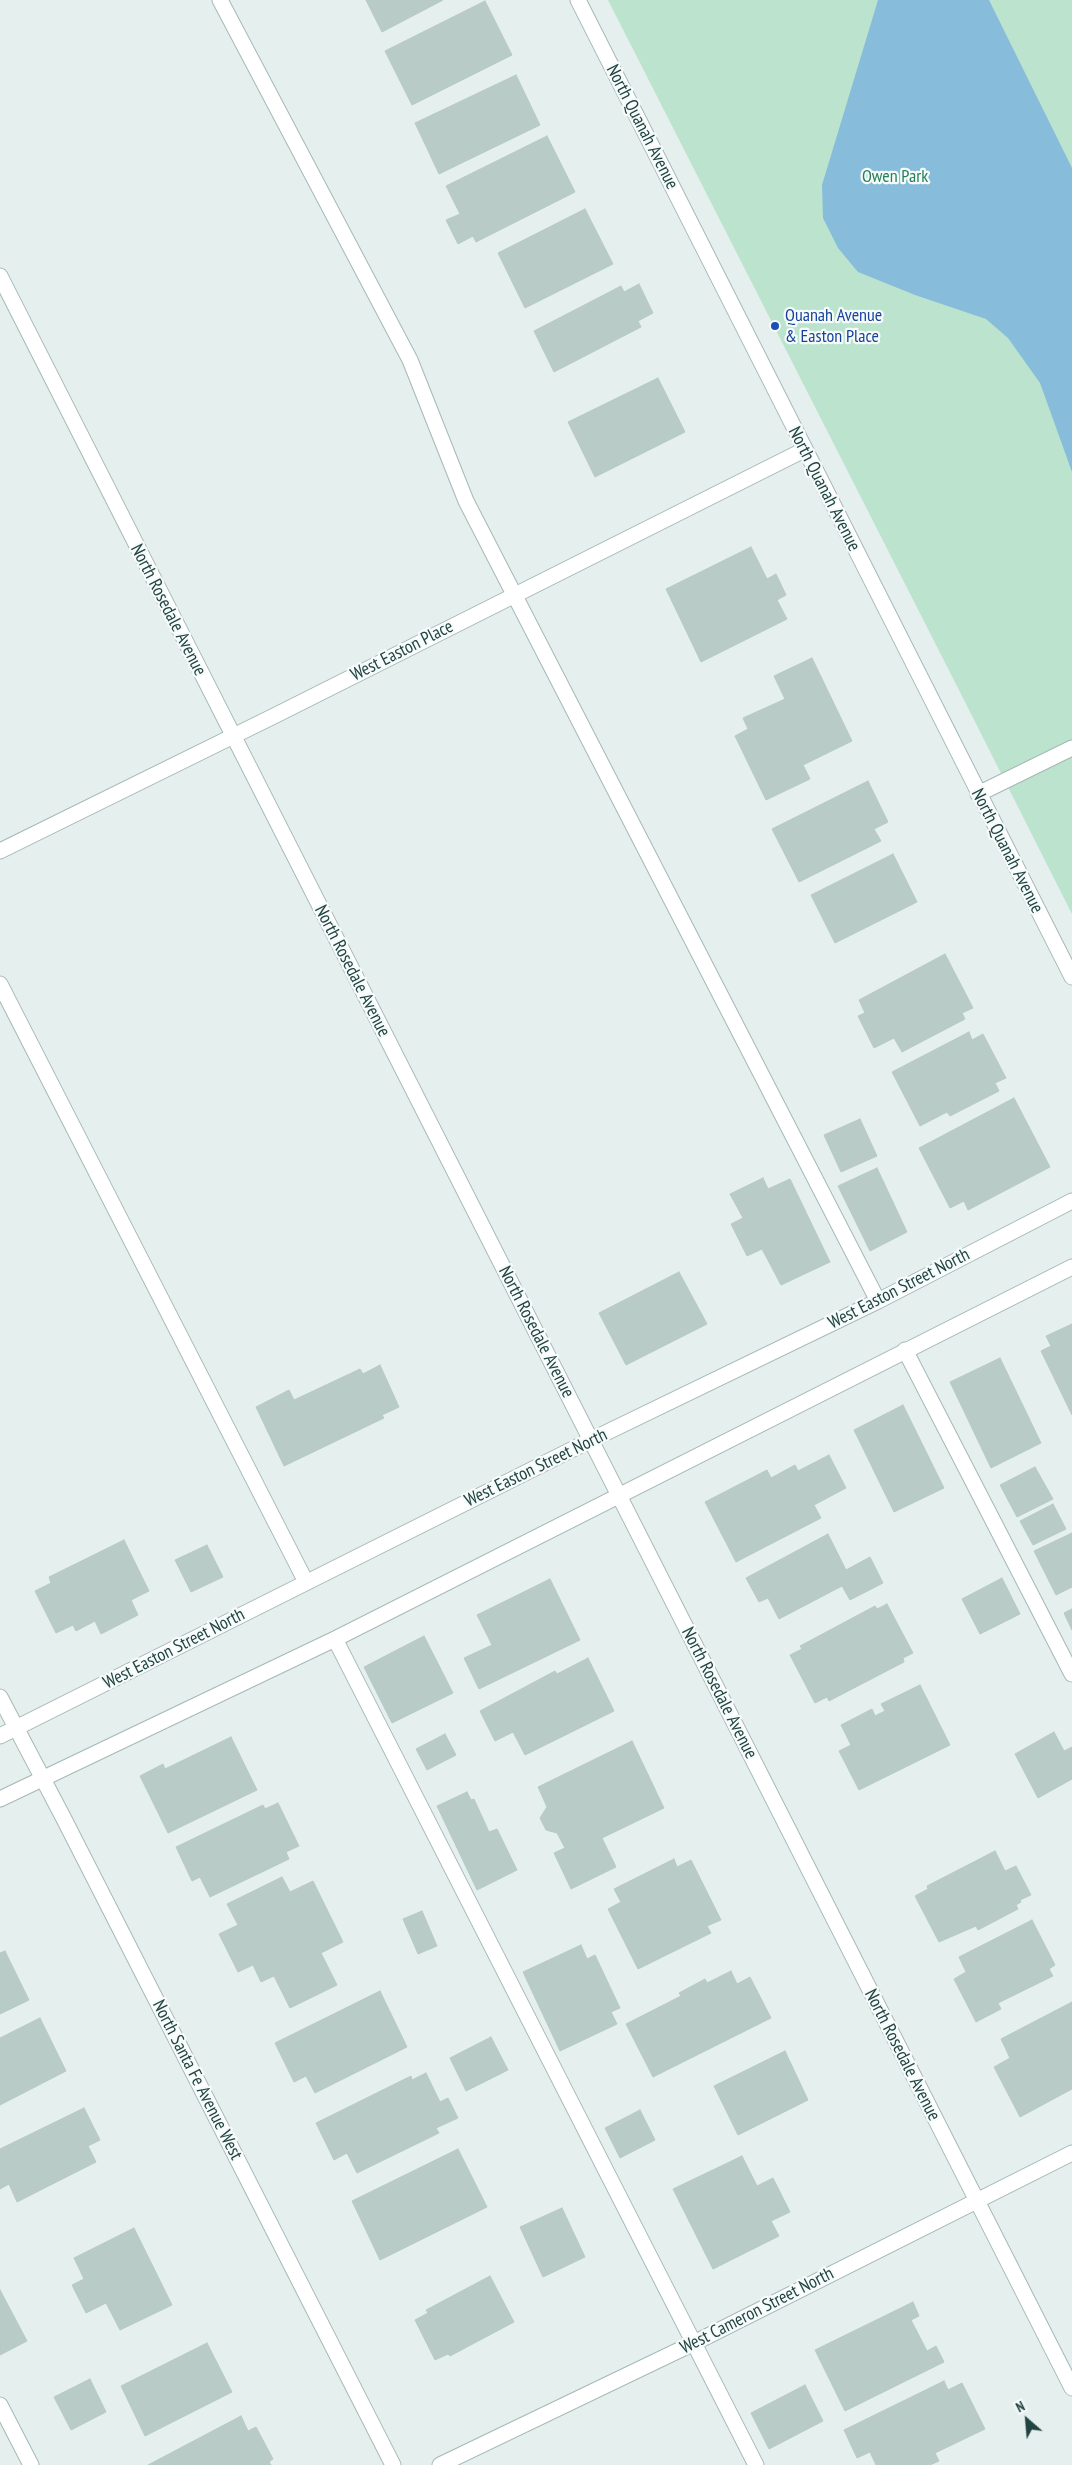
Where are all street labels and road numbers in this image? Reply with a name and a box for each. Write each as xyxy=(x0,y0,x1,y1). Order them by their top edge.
street label: North Quanah Avenue xyxy=(601,61,683,193)
street label: North Quanah Avenue xyxy=(783,423,865,555)
street label: North Rosedale Avenue xyxy=(126,541,210,679)
street label: West Easton Place xyxy=(347,616,457,686)
street label: North Quanah Avenue xyxy=(966,785,1048,917)
street label: North Rosedale Avenue xyxy=(310,902,394,1040)
street label: West Easton Street North xyxy=(825,1244,973,1334)
street label: North Rosedale Avenue xyxy=(494,1263,578,1401)
street label: West Easton Street North xyxy=(461,1424,611,1512)
street label: West Easton Street North xyxy=(100,1604,248,1694)
street label: North Rosedale Avenue xyxy=(677,1624,761,1762)
street label: North Rosedale Avenue xyxy=(860,1986,944,2124)
street label: North Santa Fe Avenue West xyxy=(147,1997,247,2163)
street label: West Cameron Street North xyxy=(677,2263,837,2359)

